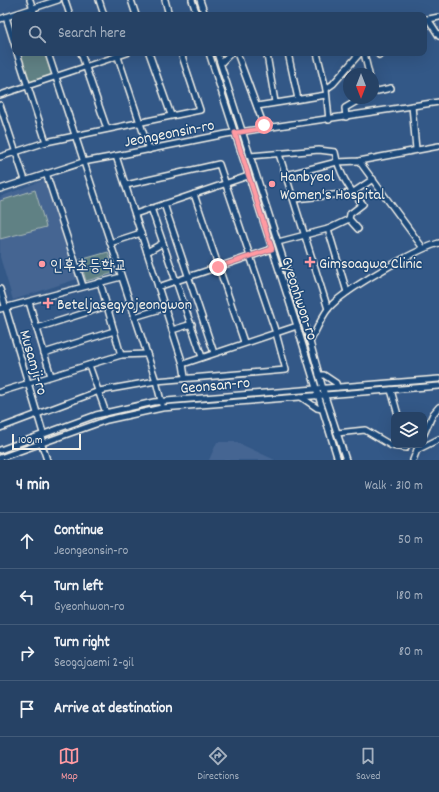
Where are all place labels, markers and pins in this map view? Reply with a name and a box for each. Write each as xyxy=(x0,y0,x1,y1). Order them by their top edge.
place label: Hanbyeol Women's Hospital xyxy=(280,166,385,207)
marker: Hanbyeol Women's Hospital xyxy=(267,179,277,189)
place label: Gimsoagwa Clinic xyxy=(319,253,422,276)
place label: 인후초등학교 xyxy=(50,255,127,278)
marker: Gimsoagwa Clinic xyxy=(304,256,316,268)
marker: 인후초등학교 xyxy=(37,259,47,269)
place label: Beteljasegyojeongwon xyxy=(57,294,192,317)
marker: Beteljasegyojeongwon xyxy=(42,297,54,309)

